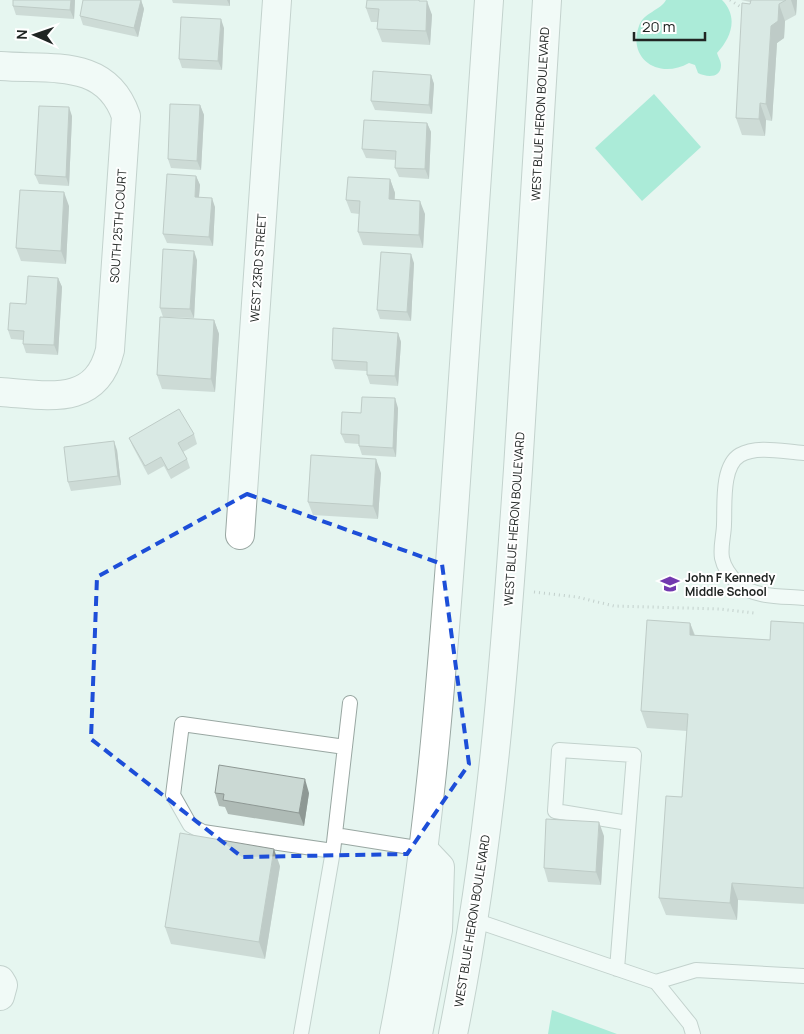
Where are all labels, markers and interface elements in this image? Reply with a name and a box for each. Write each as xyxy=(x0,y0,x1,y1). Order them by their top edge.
north arrow xyxy=(10,10,60,60)
scale bar xyxy=(634,10,705,42)
text: 20 m xyxy=(642,16,675,37)
street label: WEST BLUE HERON BOULEVARD xyxy=(527,26,553,202)
text: N xyxy=(12,29,31,40)
street label: SOUTH 25TH COURT xyxy=(106,168,131,284)
street label: WEST 23RD STREET xyxy=(246,212,270,323)
street label: WEST BLUE HERON BOULEVARD xyxy=(499,431,529,607)
place label: John F Kennedy Middle School xyxy=(685,569,775,600)
school or university icon: John F Kennedy Middle School xyxy=(659,573,681,595)
street label: WEST BLUE HERON BOULEVARD xyxy=(450,834,494,1008)

